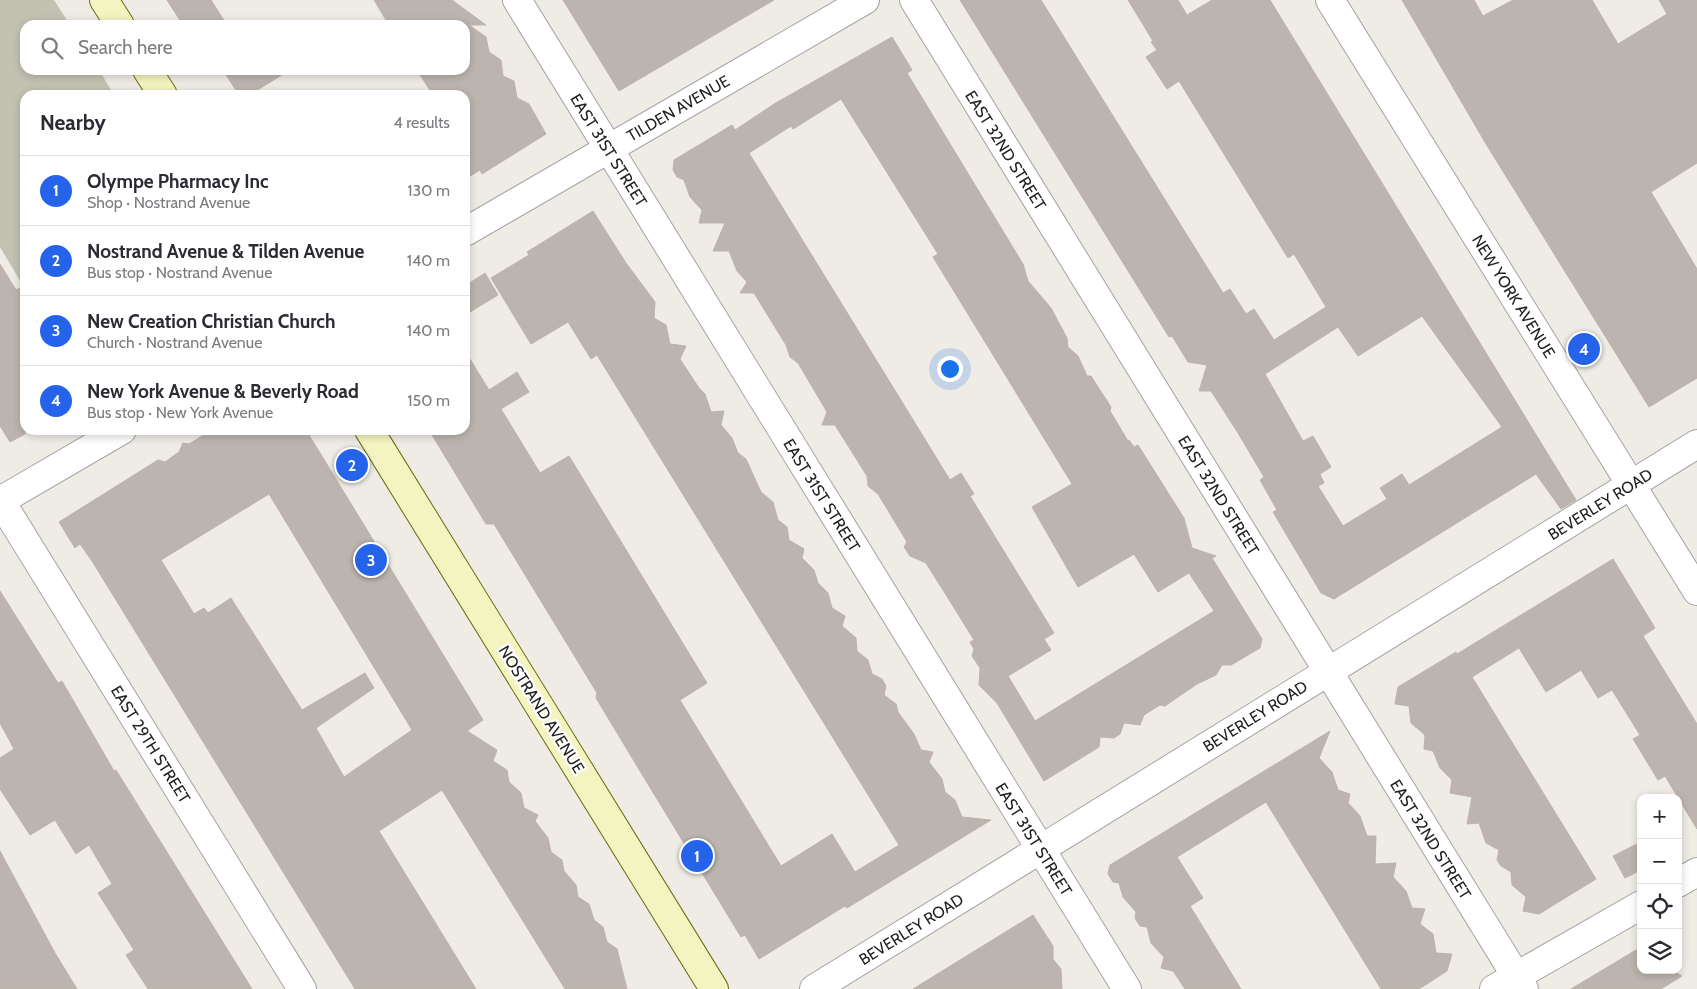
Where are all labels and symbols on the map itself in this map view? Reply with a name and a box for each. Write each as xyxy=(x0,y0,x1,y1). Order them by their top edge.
street label: TILDEN AVENUE xyxy=(624,71,733,146)
street label: EAST 32ND STREET xyxy=(961,87,1050,214)
street label: EAST 31ST STREET xyxy=(566,90,651,211)
street label: NEW YORK AVENUE xyxy=(1468,231,1559,361)
pin: 4 xyxy=(1568,330,1600,368)
your location xyxy=(937,356,963,382)
street label: EAST 32ND STREET xyxy=(1174,432,1263,559)
street label: EAST 31ST STREET xyxy=(779,435,864,556)
pin: 2 xyxy=(336,446,368,484)
street label: BEVERLEY ROAD xyxy=(1545,465,1656,544)
pin: 3 xyxy=(355,541,387,579)
street label: NOSTRAND AVENUE xyxy=(495,642,589,777)
street label: BEVERLEY ROAD xyxy=(1200,677,1311,756)
street label: EAST 29TH STREET xyxy=(107,682,195,807)
street label: EAST 32ND STREET xyxy=(1386,776,1475,903)
street label: EAST 31ST STREET xyxy=(991,779,1076,900)
pin: 1 xyxy=(681,837,713,875)
street label: BEVERLEY ROAD xyxy=(856,890,967,969)

